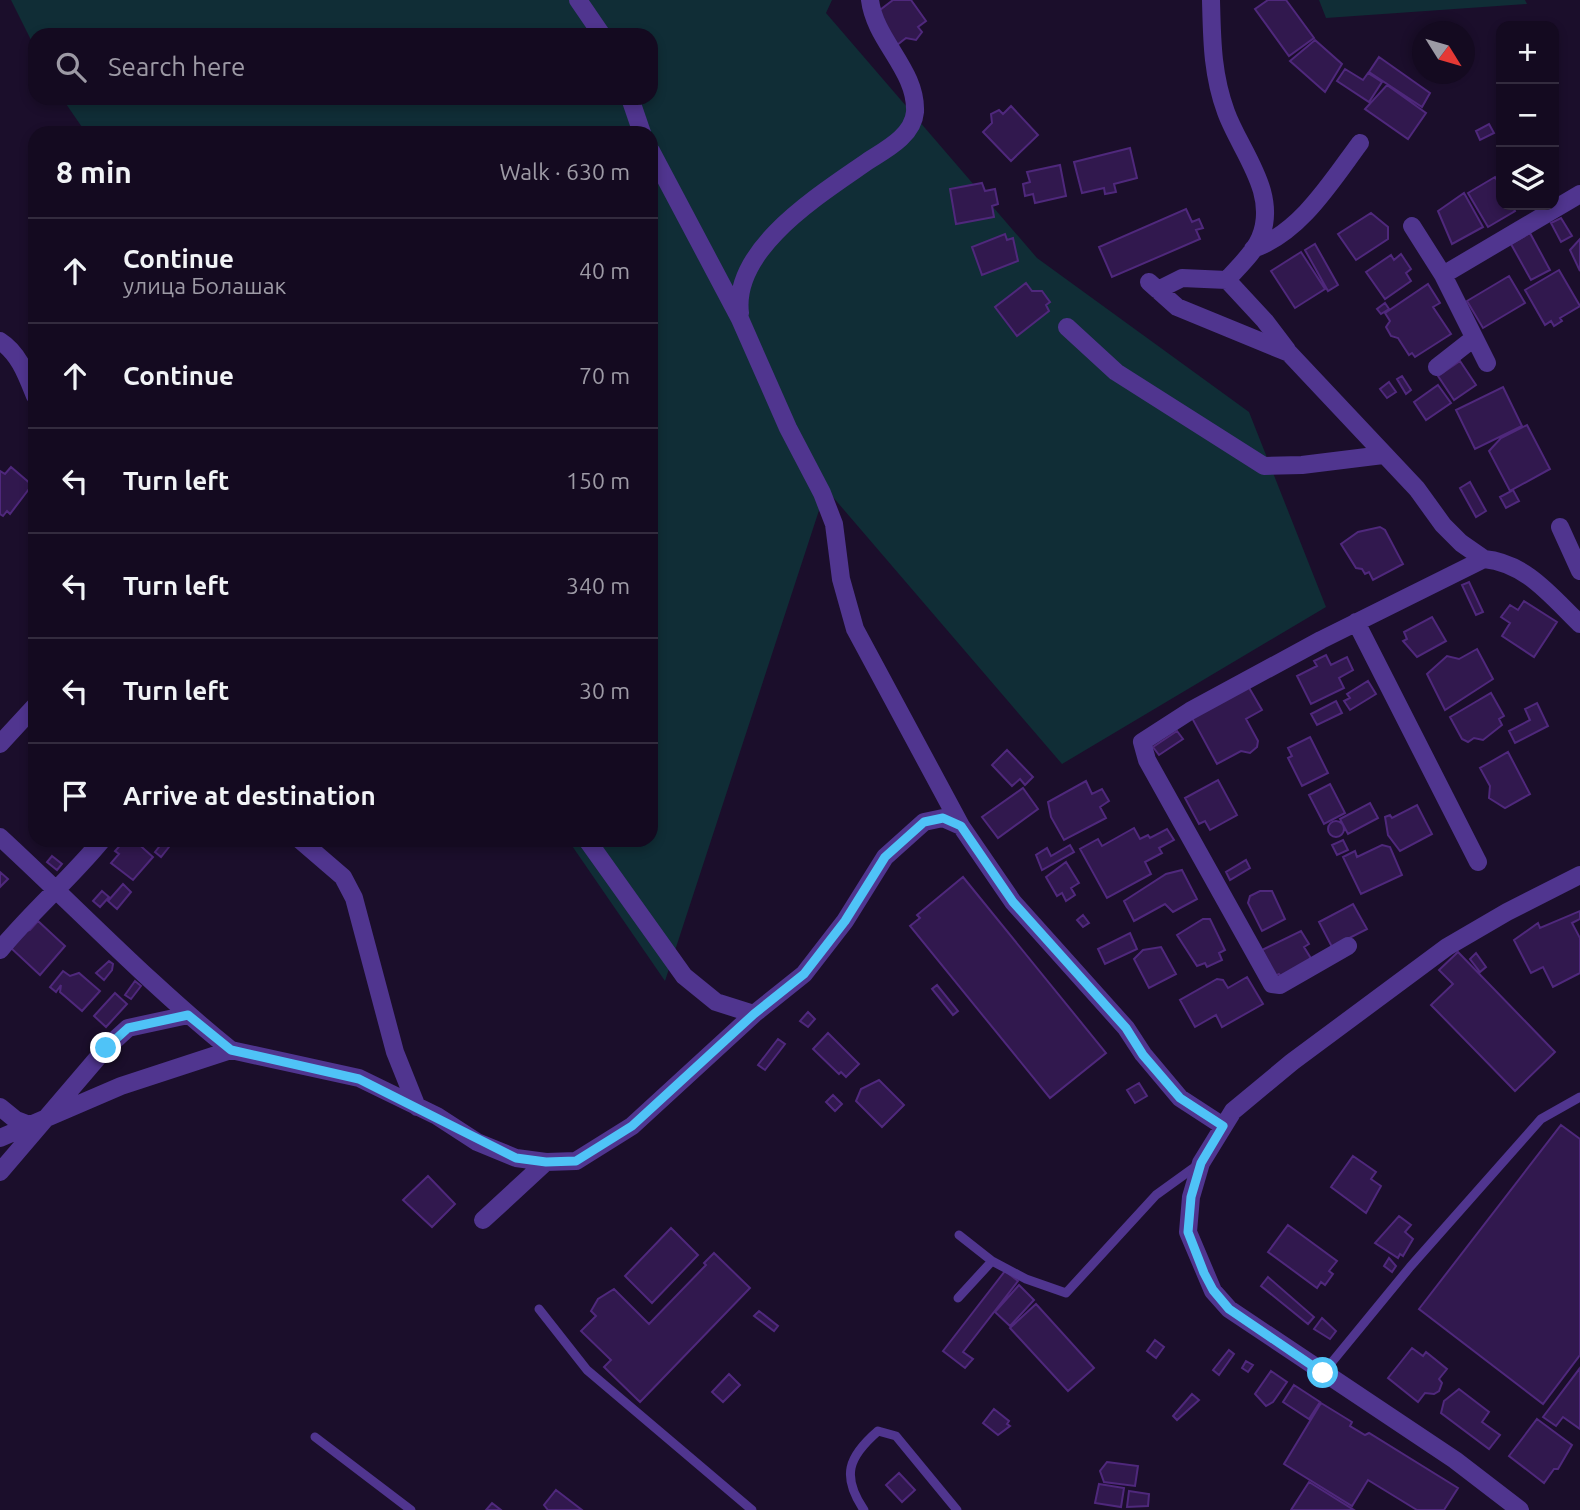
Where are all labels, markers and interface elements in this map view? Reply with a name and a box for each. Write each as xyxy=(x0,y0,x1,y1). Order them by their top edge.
north arrow xyxy=(1412,21,1475,84)
map controls xyxy=(1496,21,1559,210)
button: + xyxy=(1496,21,1559,84)
search box xyxy=(28,28,658,105)
icon: search xyxy=(52,48,90,86)
text: Search here xyxy=(108,52,245,81)
button: − xyxy=(1496,84,1559,147)
button: layers xyxy=(1496,147,1559,210)
text: 8 min xyxy=(56,155,132,189)
text: Walk · 630 m xyxy=(499,159,630,184)
text: Continue xyxy=(123,244,234,273)
icon: ahead xyxy=(56,252,94,290)
text: 40 m xyxy=(579,258,630,283)
text: улица Болашак xyxy=(123,273,286,298)
icon: ahead xyxy=(56,357,94,395)
text: Continue xyxy=(123,361,234,390)
text: 70 m xyxy=(579,363,630,388)
icon: left xyxy=(56,462,94,500)
text: Turn left xyxy=(123,466,229,495)
text: 150 m xyxy=(566,468,630,493)
icon: left xyxy=(56,567,94,605)
text: Turn left xyxy=(123,571,229,600)
text: 340 m xyxy=(566,573,630,598)
icon: left xyxy=(56,672,94,710)
text: Turn left xyxy=(123,676,229,705)
text: 30 m xyxy=(579,678,630,703)
icon: arrive xyxy=(56,777,94,815)
text: Arrive at destination xyxy=(123,781,376,810)
route end xyxy=(90,1032,121,1063)
route start xyxy=(1307,1357,1338,1388)

